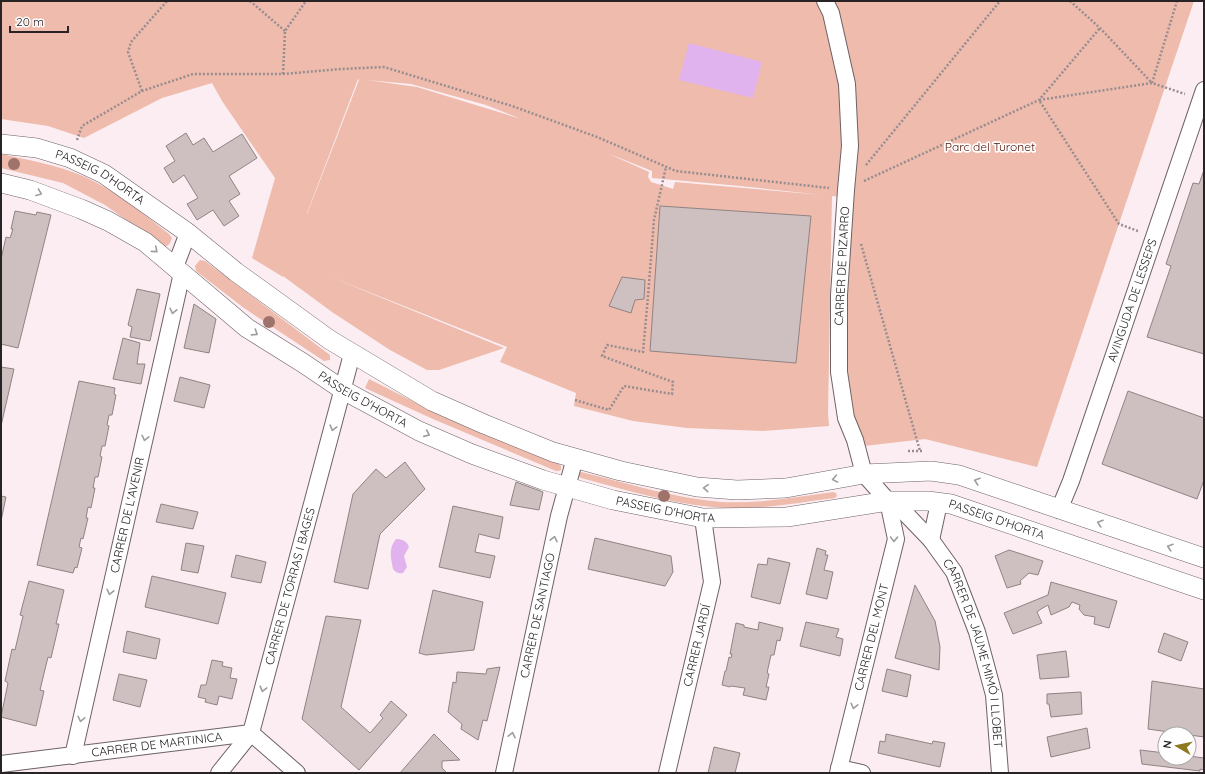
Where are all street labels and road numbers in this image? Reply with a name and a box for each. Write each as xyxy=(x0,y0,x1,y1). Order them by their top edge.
street label: PASSEIG D'HORTA xyxy=(54,146,148,207)
street label: CARRER DE PIZARRO xyxy=(831,206,852,326)
street label: AVINGUDA DE LESSEPS xyxy=(1104,237,1160,364)
street label: PASSEIG D'HORTA xyxy=(316,368,411,431)
street label: CARRER DE L'AVENIR xyxy=(107,455,147,574)
street label: PASSEIG D'HORTA xyxy=(615,493,715,525)
street label: PASSEIG D'HORTA xyxy=(947,496,1047,542)
street label: CARRER DE TORRAS I BAGES xyxy=(261,506,318,667)
street label: CARRER DE SANTIAGO xyxy=(517,552,558,679)
street label: CARRER DE JAUME MIMÓ I LLOBET xyxy=(940,556,1006,748)
street label: CARRER DEL MONT xyxy=(851,582,892,692)
street label: CARRER JARDÍ xyxy=(680,602,714,688)
street label: CARRER DE MARTINICA xyxy=(90,729,223,760)

